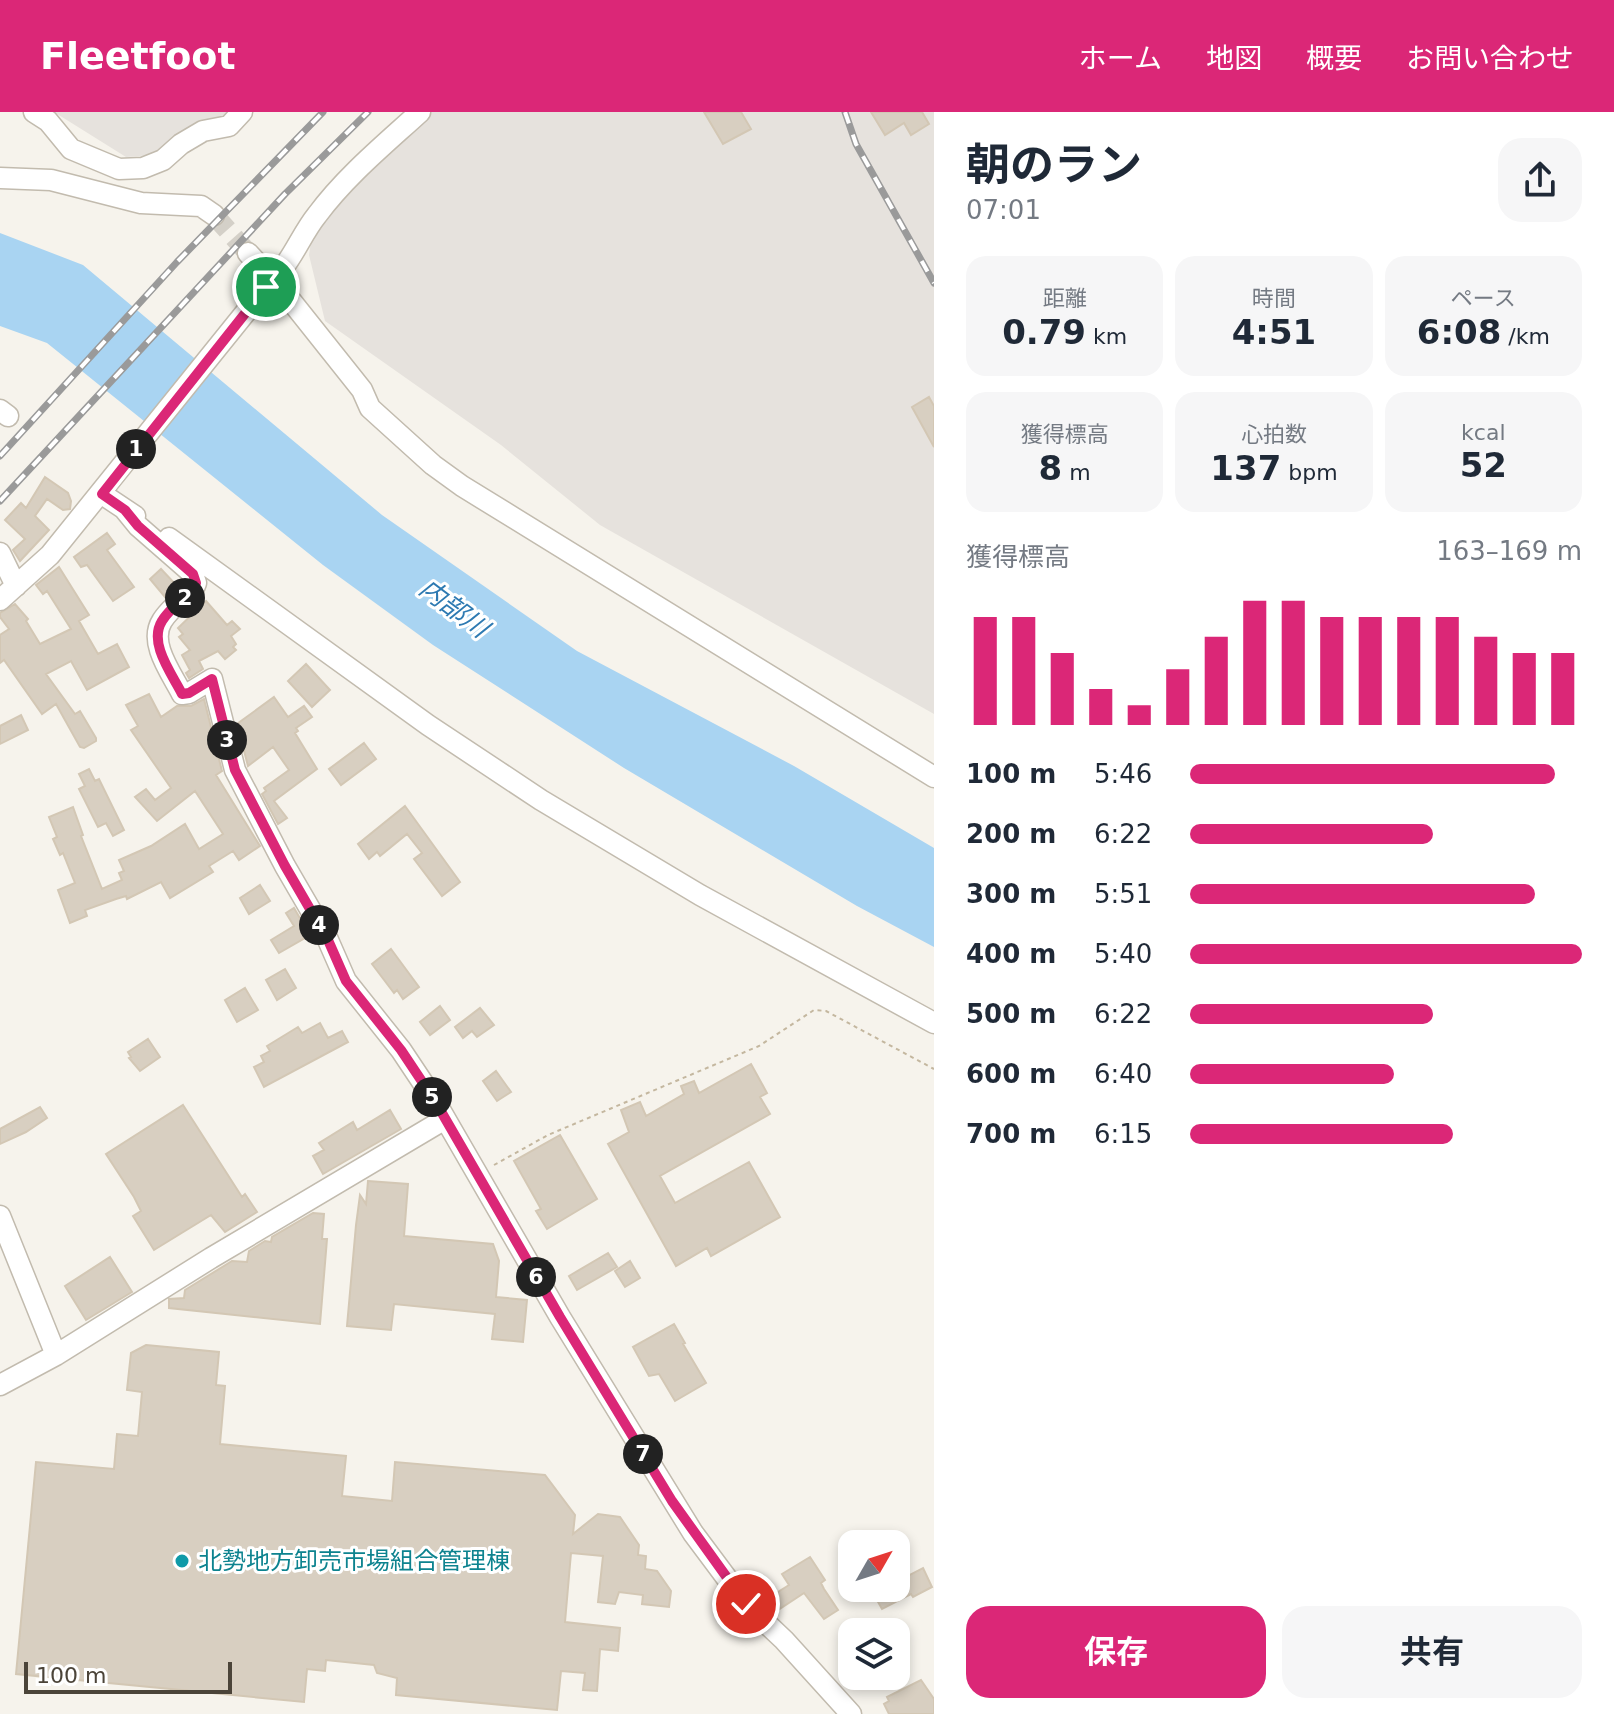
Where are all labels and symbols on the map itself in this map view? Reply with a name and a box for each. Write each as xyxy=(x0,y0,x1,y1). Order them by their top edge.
pin xyxy=(232,253,300,321)
pin: 1 xyxy=(116,429,156,469)
water label: 内部川 xyxy=(414,573,497,645)
pin: 2 xyxy=(165,578,205,618)
pin: 3 xyxy=(207,720,247,760)
pin: 4 xyxy=(299,905,339,945)
pin: 5 xyxy=(412,1077,452,1117)
pin: 6 xyxy=(516,1257,556,1297)
pin: 7 xyxy=(623,1434,663,1474)
north arrow xyxy=(838,1530,910,1602)
place label: 北勢地方卸売市場組合管理棟 xyxy=(198,1547,510,1575)
marker: 北勢地方卸売市場組合管理棟 xyxy=(173,1552,191,1570)
pin xyxy=(712,1570,780,1638)
scale bar xyxy=(24,1658,232,1694)

